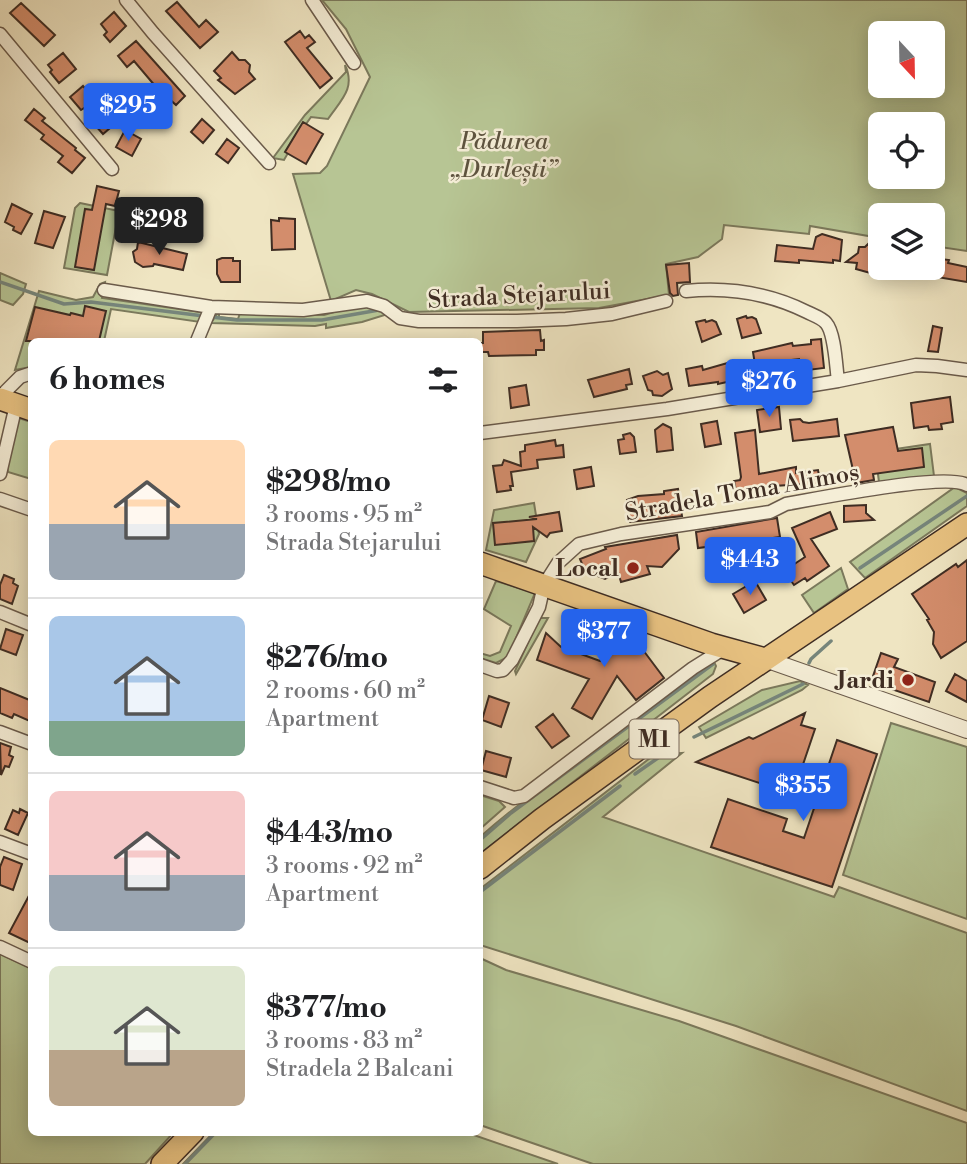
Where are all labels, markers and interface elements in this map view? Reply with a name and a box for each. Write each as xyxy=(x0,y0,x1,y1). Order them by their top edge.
north arrow xyxy=(868,21,945,98)
map controls xyxy=(868,21,945,280)
pin: $295 xyxy=(87,83,169,143)
text: $295 xyxy=(100,92,156,120)
button: locate xyxy=(868,112,945,189)
park label: Pădurea „Durlești” xyxy=(450,127,559,185)
pin: $298 xyxy=(118,198,200,257)
button: layers xyxy=(868,203,945,280)
text: $298 xyxy=(130,206,188,234)
street label: Strada Stejarului xyxy=(427,276,611,316)
pin: $276 xyxy=(728,360,810,419)
text: 6 homes xyxy=(49,361,165,399)
icon: filters xyxy=(424,361,462,399)
text: $276 xyxy=(742,368,796,396)
street label: Stradela Toma Alimoș xyxy=(623,458,862,528)
text: $298/mo xyxy=(266,463,391,501)
icon: home xyxy=(105,468,189,552)
text: 3 rooms · 95 m² xyxy=(266,501,422,529)
text: Strada Stejarului xyxy=(266,529,441,557)
pin: $443 xyxy=(709,538,791,597)
text: $443 xyxy=(721,546,779,574)
place label: Local xyxy=(555,554,619,584)
marker: Local xyxy=(625,560,641,576)
pin: $377 xyxy=(563,610,645,669)
text: $377 xyxy=(577,618,631,646)
text: $276/mo xyxy=(266,639,388,677)
icon: home xyxy=(105,644,189,728)
place label: Jardi xyxy=(834,666,894,696)
marker: Jardi xyxy=(900,672,916,688)
text: 2 rooms · 60 m² xyxy=(266,677,425,705)
text: Apartment xyxy=(266,705,379,733)
road number: M1 xyxy=(630,720,678,758)
pin: $355 xyxy=(762,764,844,823)
text: $355 xyxy=(775,772,831,800)
text: $443/mo xyxy=(266,814,393,852)
icon: home xyxy=(105,819,189,903)
text: 3 rooms · 92 m² xyxy=(266,852,422,880)
text: Apartment xyxy=(266,880,379,908)
text: $377/mo xyxy=(266,989,387,1027)
icon: home xyxy=(105,994,189,1078)
text: 3 rooms · 83 m² xyxy=(266,1027,422,1055)
text: Stradela 2 Balcani xyxy=(266,1055,454,1083)

